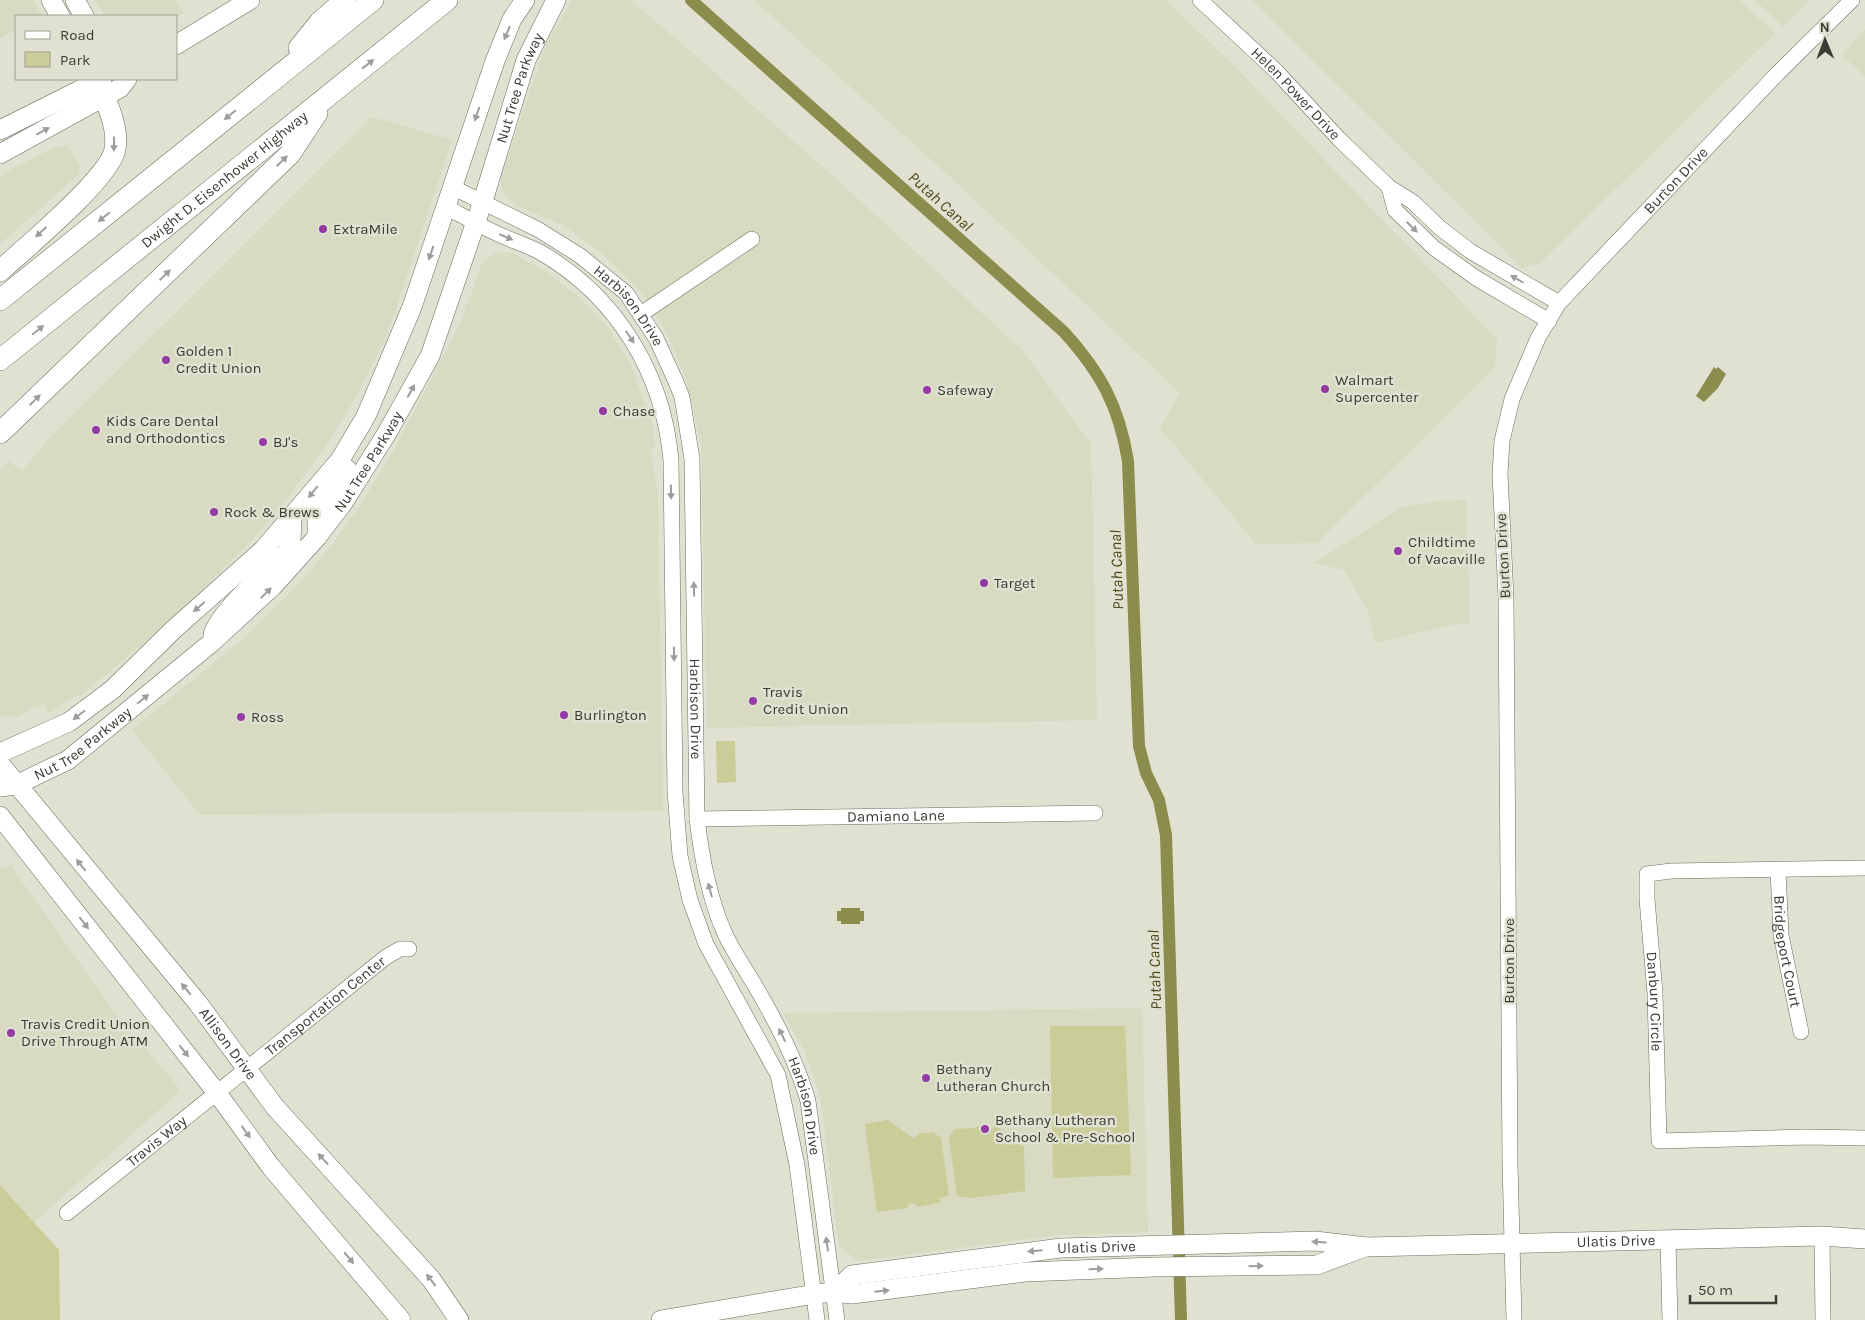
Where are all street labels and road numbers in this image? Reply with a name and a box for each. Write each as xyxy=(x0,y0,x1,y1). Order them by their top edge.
street label: Nut Tree Parkway xyxy=(492,30,547,145)
street label: Helen Power Drive xyxy=(1247,43,1344,144)
street label: Dwight D. Eisenhower Highway xyxy=(137,107,311,252)
street label: Burton Drive xyxy=(1640,143,1712,217)
street label: Harbison Drive xyxy=(590,261,667,349)
street label: Nut Tree Parkway xyxy=(330,408,406,516)
street label: Burton Drive xyxy=(1492,513,1514,599)
street label: Harbison Drive xyxy=(686,658,705,760)
street label: Nut Tree Parkway xyxy=(31,703,135,784)
street label: Damiano Lane xyxy=(847,806,945,826)
street label: Bridgeport Court xyxy=(1770,895,1805,1009)
street label: Burton Drive xyxy=(1500,918,1518,1004)
street label: Danbury Circle xyxy=(1643,951,1666,1052)
street label: Transportation Center xyxy=(261,952,389,1060)
street label: Allison Drive xyxy=(195,1004,261,1083)
street label: Harbison Drive xyxy=(784,1054,824,1156)
street label: Travis Way xyxy=(123,1112,190,1171)
street label: Ulatis Drive xyxy=(1576,1231,1656,1251)
street label: Ulatis Drive xyxy=(1057,1237,1136,1257)

